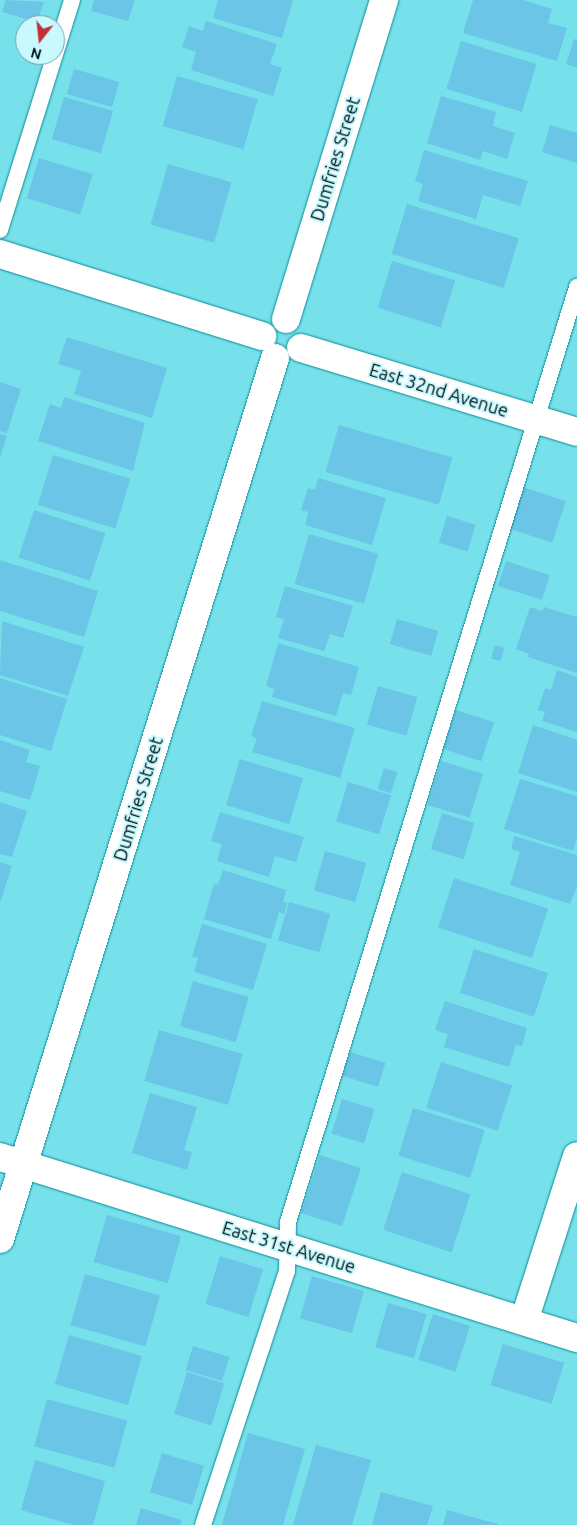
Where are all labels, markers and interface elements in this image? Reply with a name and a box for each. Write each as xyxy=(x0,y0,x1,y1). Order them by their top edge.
north arrow xyxy=(15,15,65,65)
text: N xyxy=(29,44,43,63)
street label: Dumfries Street xyxy=(306,94,364,224)
street label: East 32nd Avenue xyxy=(367,359,511,421)
street label: Dumfries Street xyxy=(109,734,167,864)
street label: East 31st Avenue xyxy=(220,1216,358,1278)

